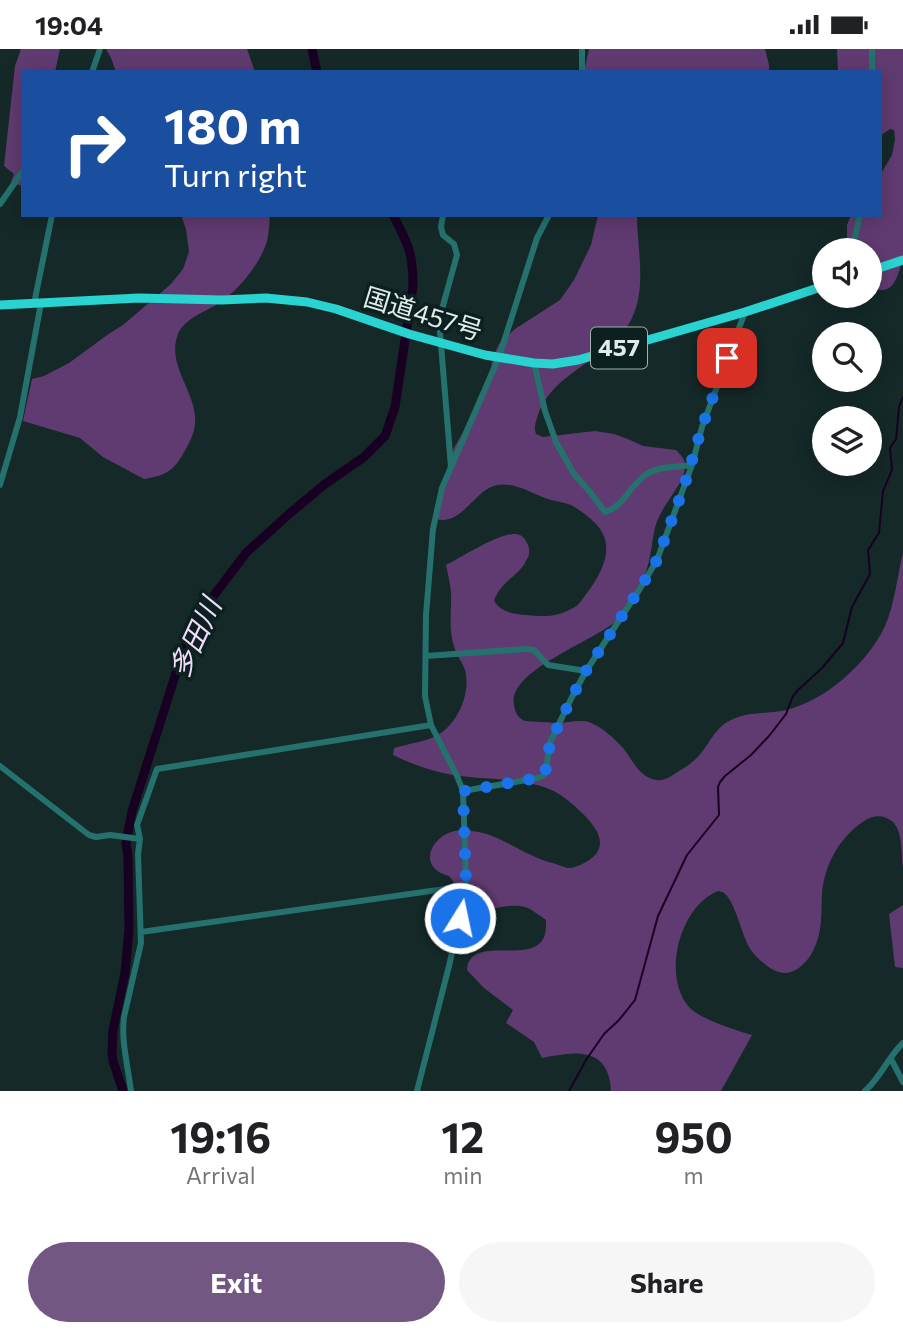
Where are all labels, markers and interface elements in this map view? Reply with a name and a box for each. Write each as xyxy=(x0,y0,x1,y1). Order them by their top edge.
text: 19:04 xyxy=(35,9,103,40)
text: 180 m xyxy=(164,94,301,154)
icon: right xyxy=(49,98,140,189)
text: Turn right xyxy=(164,154,307,194)
map controls xyxy=(812,238,882,476)
button: sound xyxy=(812,238,882,308)
street label: 国道457号 xyxy=(360,280,486,345)
button: search xyxy=(812,322,882,392)
road number: 457 xyxy=(591,327,647,369)
pin xyxy=(697,328,757,388)
icon: arrive xyxy=(708,339,746,377)
button: layers xyxy=(812,406,882,476)
water label: 多田川 xyxy=(161,590,229,683)
position arrow xyxy=(423,881,497,955)
text: 19:16 xyxy=(170,1110,271,1162)
text: 12 xyxy=(441,1110,484,1162)
text: 950 xyxy=(654,1110,733,1162)
text: Arrival xyxy=(186,1161,255,1189)
text: min xyxy=(443,1161,482,1189)
text: m xyxy=(684,1161,704,1189)
button: Exit xyxy=(28,1242,445,1322)
button: Share xyxy=(459,1242,875,1322)

